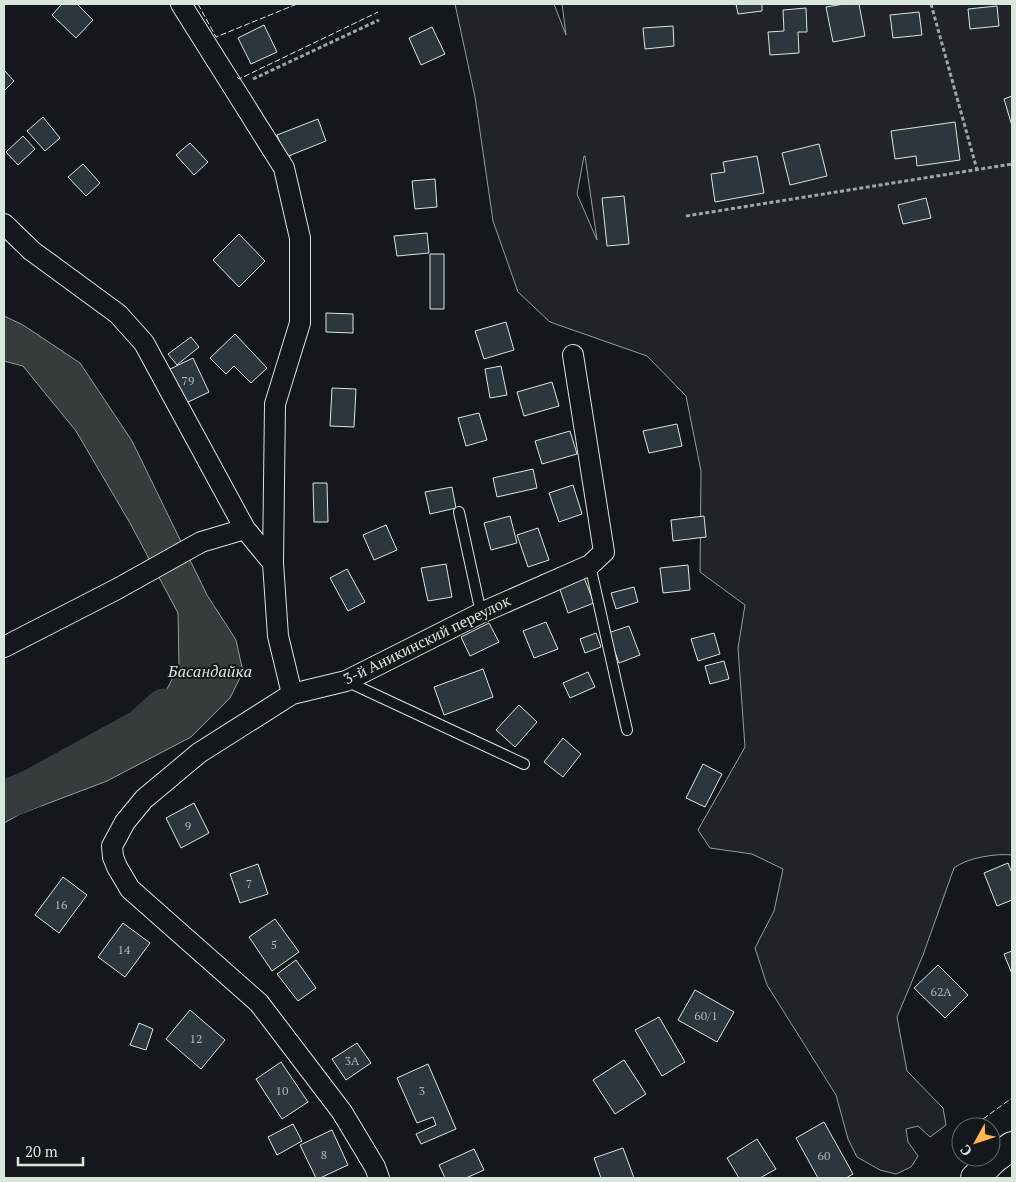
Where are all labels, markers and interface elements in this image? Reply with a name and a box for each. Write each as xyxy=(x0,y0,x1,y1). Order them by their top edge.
house number: 79 xyxy=(182,373,194,388)
street label: 3-й Аникинский переулок xyxy=(340,590,514,688)
water label: Басандайка xyxy=(167,660,252,682)
house number: 9 xyxy=(185,818,191,833)
house number: 7 xyxy=(246,876,252,891)
house number: 16 xyxy=(55,897,68,912)
house number: 5 xyxy=(271,937,277,952)
house number: 14 xyxy=(118,942,131,957)
house number: 62А xyxy=(931,984,952,999)
house number: 60/1 xyxy=(694,1008,718,1023)
house number: 12 xyxy=(190,1031,202,1046)
house number: 3А xyxy=(345,1053,360,1068)
house number: 10 xyxy=(276,1083,288,1098)
house number: 3 xyxy=(419,1083,425,1098)
north arrow xyxy=(951,1117,1001,1167)
scale bar xyxy=(18,1134,82,1166)
text: 20 m xyxy=(25,1141,58,1161)
text: С xyxy=(955,1141,976,1160)
house number: 8 xyxy=(321,1147,327,1162)
house number: 60 xyxy=(818,1148,830,1163)

